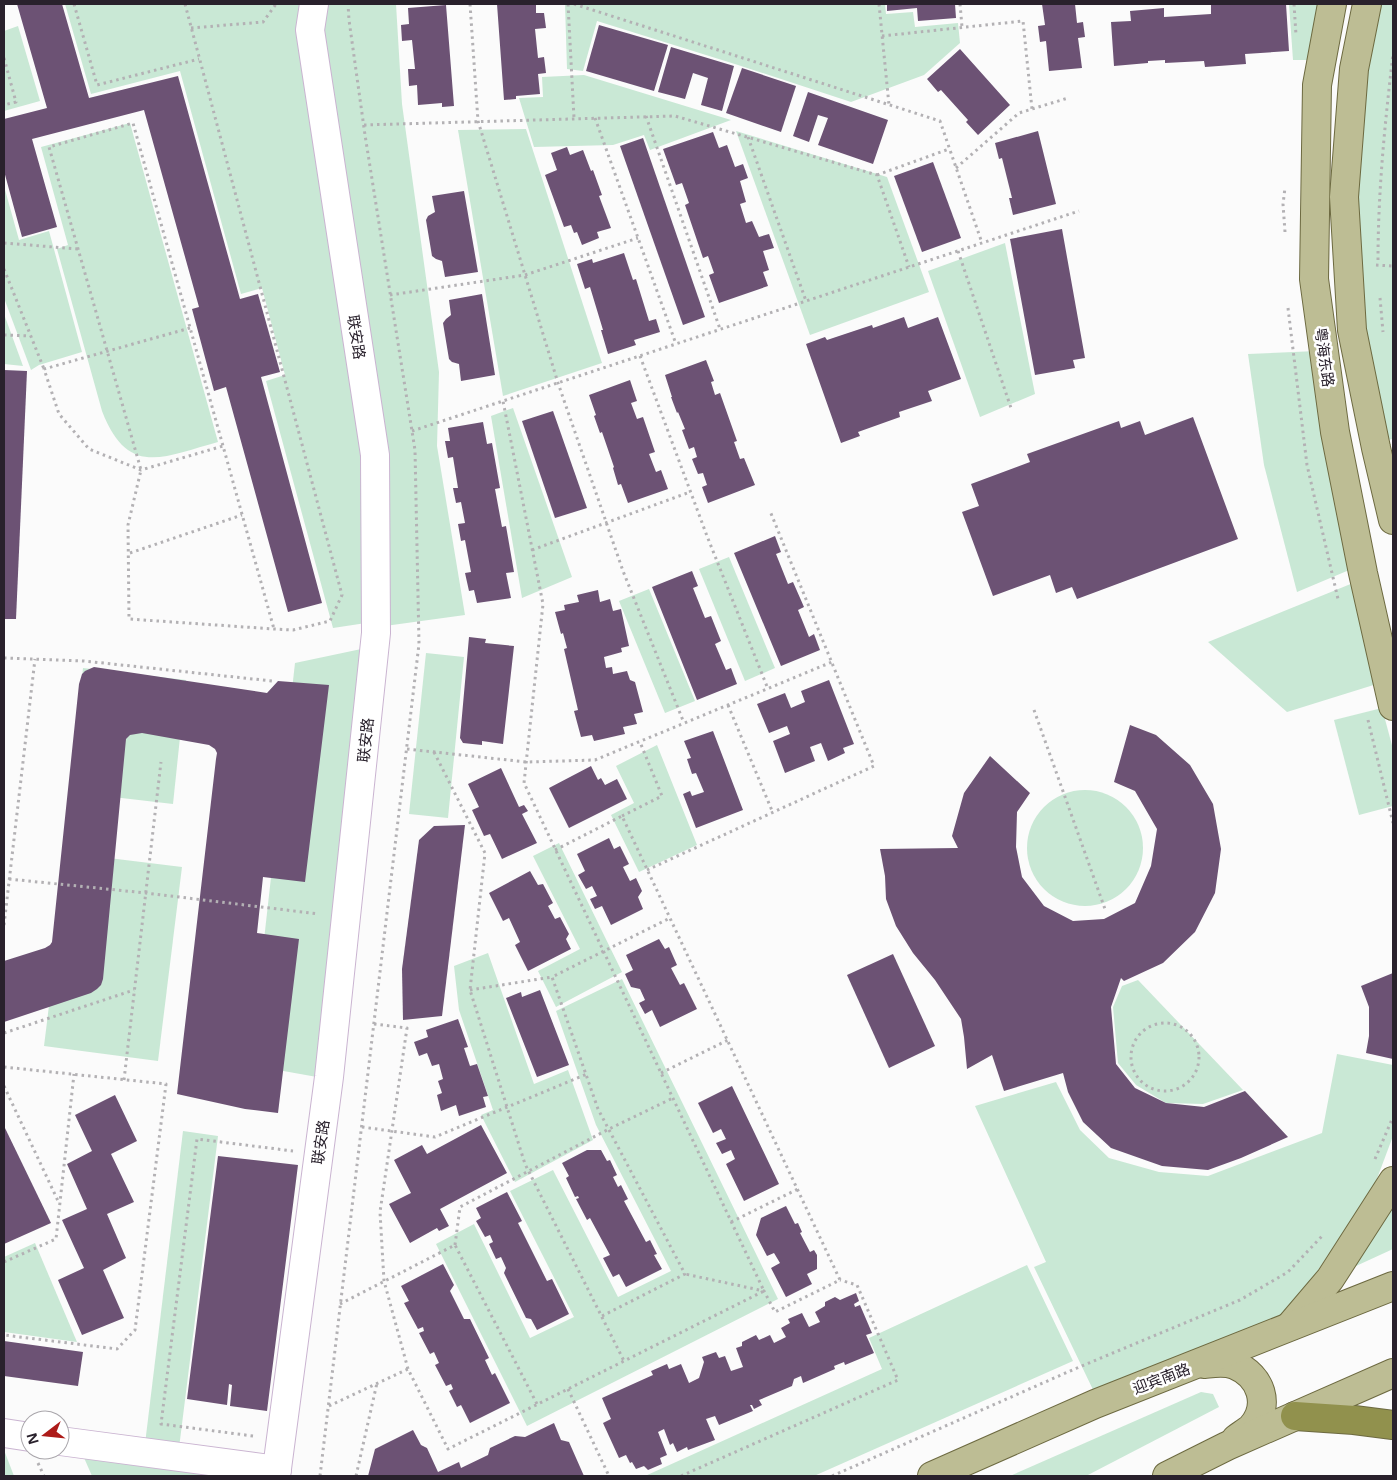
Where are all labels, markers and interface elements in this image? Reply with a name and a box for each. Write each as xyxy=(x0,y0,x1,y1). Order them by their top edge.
street label: 联安路 xyxy=(344,313,370,361)
street label: 粤海东路 xyxy=(1311,326,1339,388)
street label: 联安路 xyxy=(353,717,377,763)
street label: 联安路 xyxy=(307,1118,333,1166)
street label: 迎宾南路 xyxy=(1129,1358,1193,1398)
north arrow xyxy=(20,1410,70,1460)
text: N xyxy=(21,1431,43,1447)

